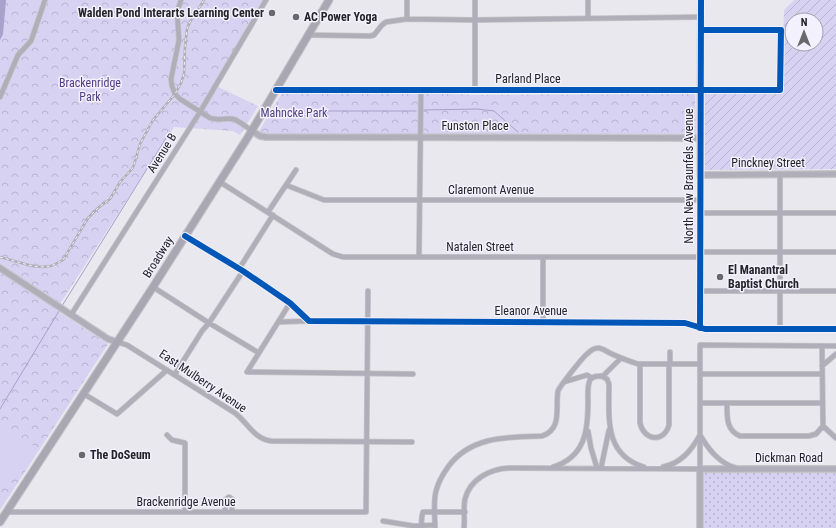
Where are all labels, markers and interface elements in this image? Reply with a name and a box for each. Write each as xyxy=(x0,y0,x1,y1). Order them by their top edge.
place label: Walden Pond Interarts Learning Center xyxy=(78,6,264,20)
marker: Walden Pond Interarts Learning Center xyxy=(267,8,277,18)
place label: AC Power Yoga xyxy=(304,10,378,24)
marker: AC Power Yoga xyxy=(291,12,301,22)
north arrow xyxy=(784,12,824,52)
text: N xyxy=(801,16,808,29)
street label: Parland Place xyxy=(495,72,561,86)
park label: Brackenridge Park xyxy=(59,76,121,104)
park label: Mahncke Park xyxy=(260,106,328,120)
street label: North New Braunfels Avenue xyxy=(682,108,696,244)
street label: Funston Place xyxy=(441,119,509,133)
street label: Avenue B xyxy=(144,131,180,175)
street label: Pinckney Street xyxy=(731,156,805,170)
street label: Claremont Avenue xyxy=(448,183,534,197)
street label: Broadway xyxy=(140,234,176,280)
street label: Natalen Street xyxy=(446,240,514,254)
place label: El Manantral Baptist Church xyxy=(728,263,799,291)
marker: El Manantral Baptist Church xyxy=(715,272,725,282)
street label: Eleanor Avenue xyxy=(495,304,568,318)
street label: East Mulberry Avenue xyxy=(157,347,250,416)
place label: The DoSeum xyxy=(90,448,151,462)
marker: The DoSeum xyxy=(77,450,87,460)
street label: Dickman Road xyxy=(755,451,823,465)
street label: Brackenridge Avenue xyxy=(136,495,236,509)

